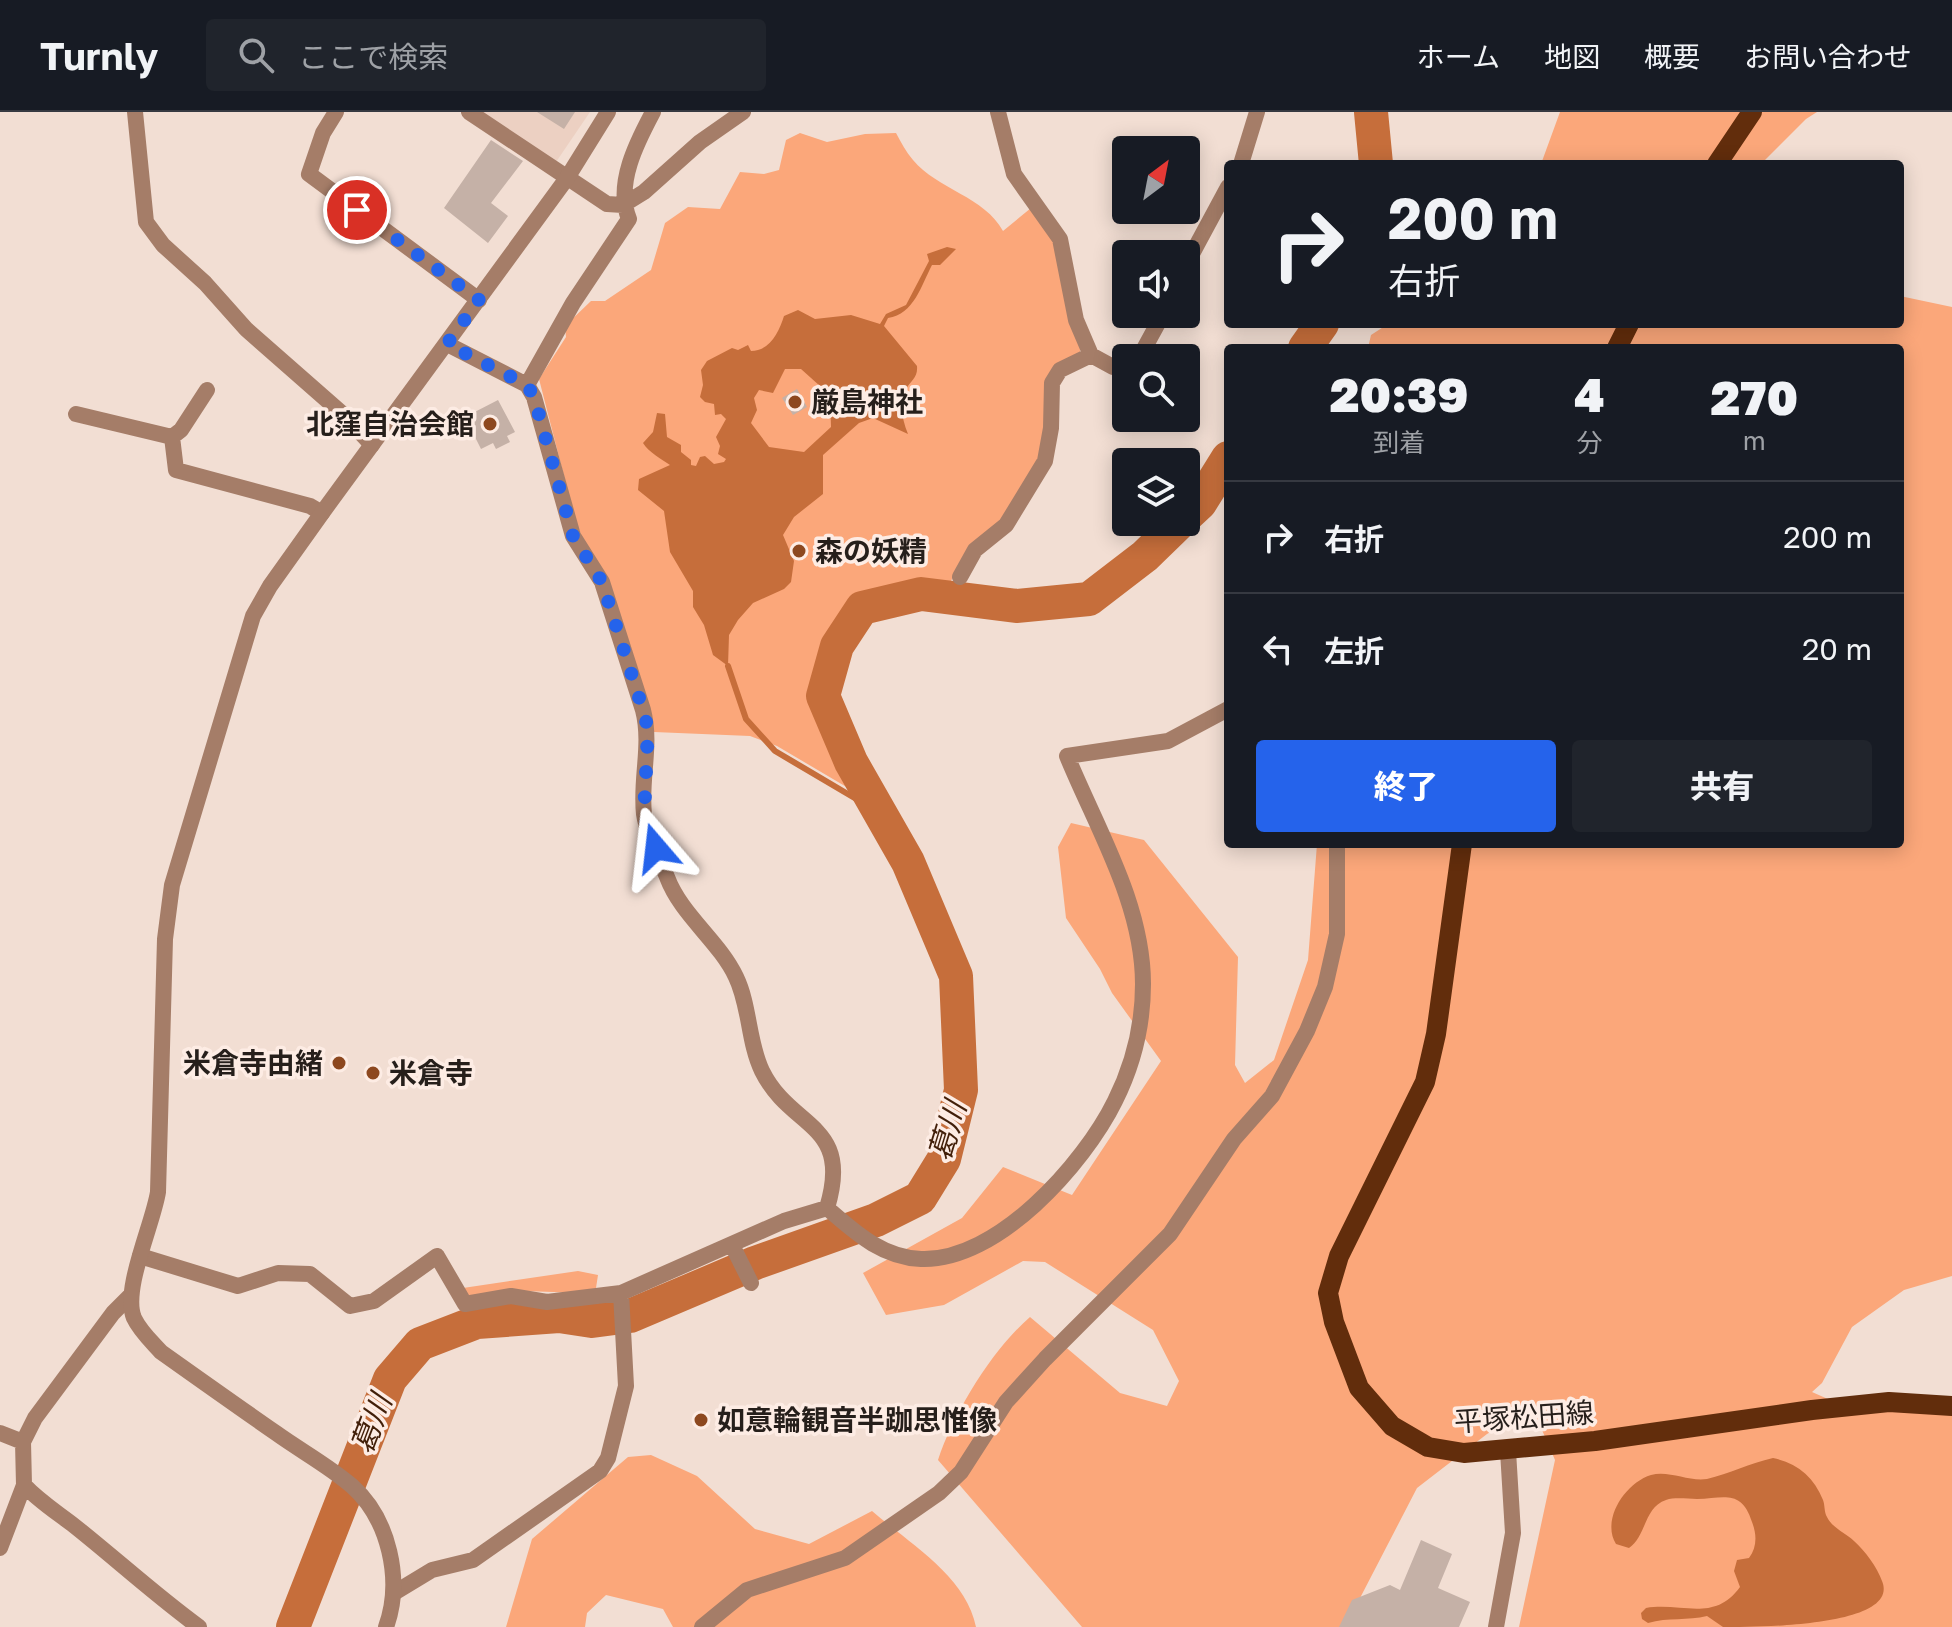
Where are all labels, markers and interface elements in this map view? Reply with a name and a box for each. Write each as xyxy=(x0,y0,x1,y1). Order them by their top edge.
search box xyxy=(206,19,766,91)
text: Turnly xyxy=(40,33,158,78)
icon: search xyxy=(234,33,278,77)
text: ここで検索 xyxy=(298,39,448,75)
text: ホーム xyxy=(1417,40,1500,73)
text: 地図 xyxy=(1544,40,1600,73)
text: 概要 xyxy=(1644,40,1700,73)
text: お問い合わせ xyxy=(1744,40,1912,73)
north arrow xyxy=(1112,136,1200,224)
map controls xyxy=(1112,136,1200,536)
pin xyxy=(323,176,391,244)
text: 200 m xyxy=(1388,184,1558,251)
icon: arrive xyxy=(335,188,379,232)
icon: right xyxy=(1256,192,1360,296)
button: sound xyxy=(1112,240,1200,328)
text: 右折 xyxy=(1388,259,1460,302)
button: search xyxy=(1112,344,1200,432)
text: 20:39 xyxy=(1330,365,1469,423)
text: 4 xyxy=(1574,365,1605,423)
text: 270 xyxy=(1711,368,1798,426)
place label: 厳島神社 xyxy=(811,385,923,418)
marker: 厳島神社 xyxy=(786,393,804,411)
place label: 北窪自治会館 xyxy=(306,407,474,440)
marker: 北窪自治会館 xyxy=(481,415,499,433)
text: m xyxy=(1743,425,1766,456)
text: 到着 xyxy=(1373,427,1425,458)
text: 分 xyxy=(1577,427,1603,458)
button: layers xyxy=(1112,448,1200,536)
icon: right xyxy=(1256,515,1300,559)
text: 200 m xyxy=(1783,519,1872,555)
text: 右折 xyxy=(1324,521,1384,557)
place label: 森の妖精 xyxy=(815,534,927,567)
marker: 森の妖精 xyxy=(790,542,808,560)
icon: left xyxy=(1256,627,1300,671)
text: 20 m xyxy=(1802,631,1872,667)
text: 左折 xyxy=(1324,633,1384,669)
button: 終了 xyxy=(1256,740,1556,832)
button: 共有 xyxy=(1572,740,1872,832)
position arrow xyxy=(614,806,698,890)
place label: 米倉寺由緒 xyxy=(183,1046,323,1079)
marker: 米倉寺由緒 xyxy=(330,1054,348,1072)
place label: 米倉寺 xyxy=(389,1056,473,1089)
marker: 米倉寺 xyxy=(364,1064,382,1082)
water label: 葛川 xyxy=(921,1094,974,1165)
water label: 葛川 xyxy=(344,1386,400,1458)
street label: 平塚松田線 xyxy=(1453,1395,1595,1438)
place label: 如意輪観音半跏思惟像 xyxy=(717,1403,997,1436)
marker: 如意輪観音半跏思惟像 xyxy=(692,1411,710,1429)

